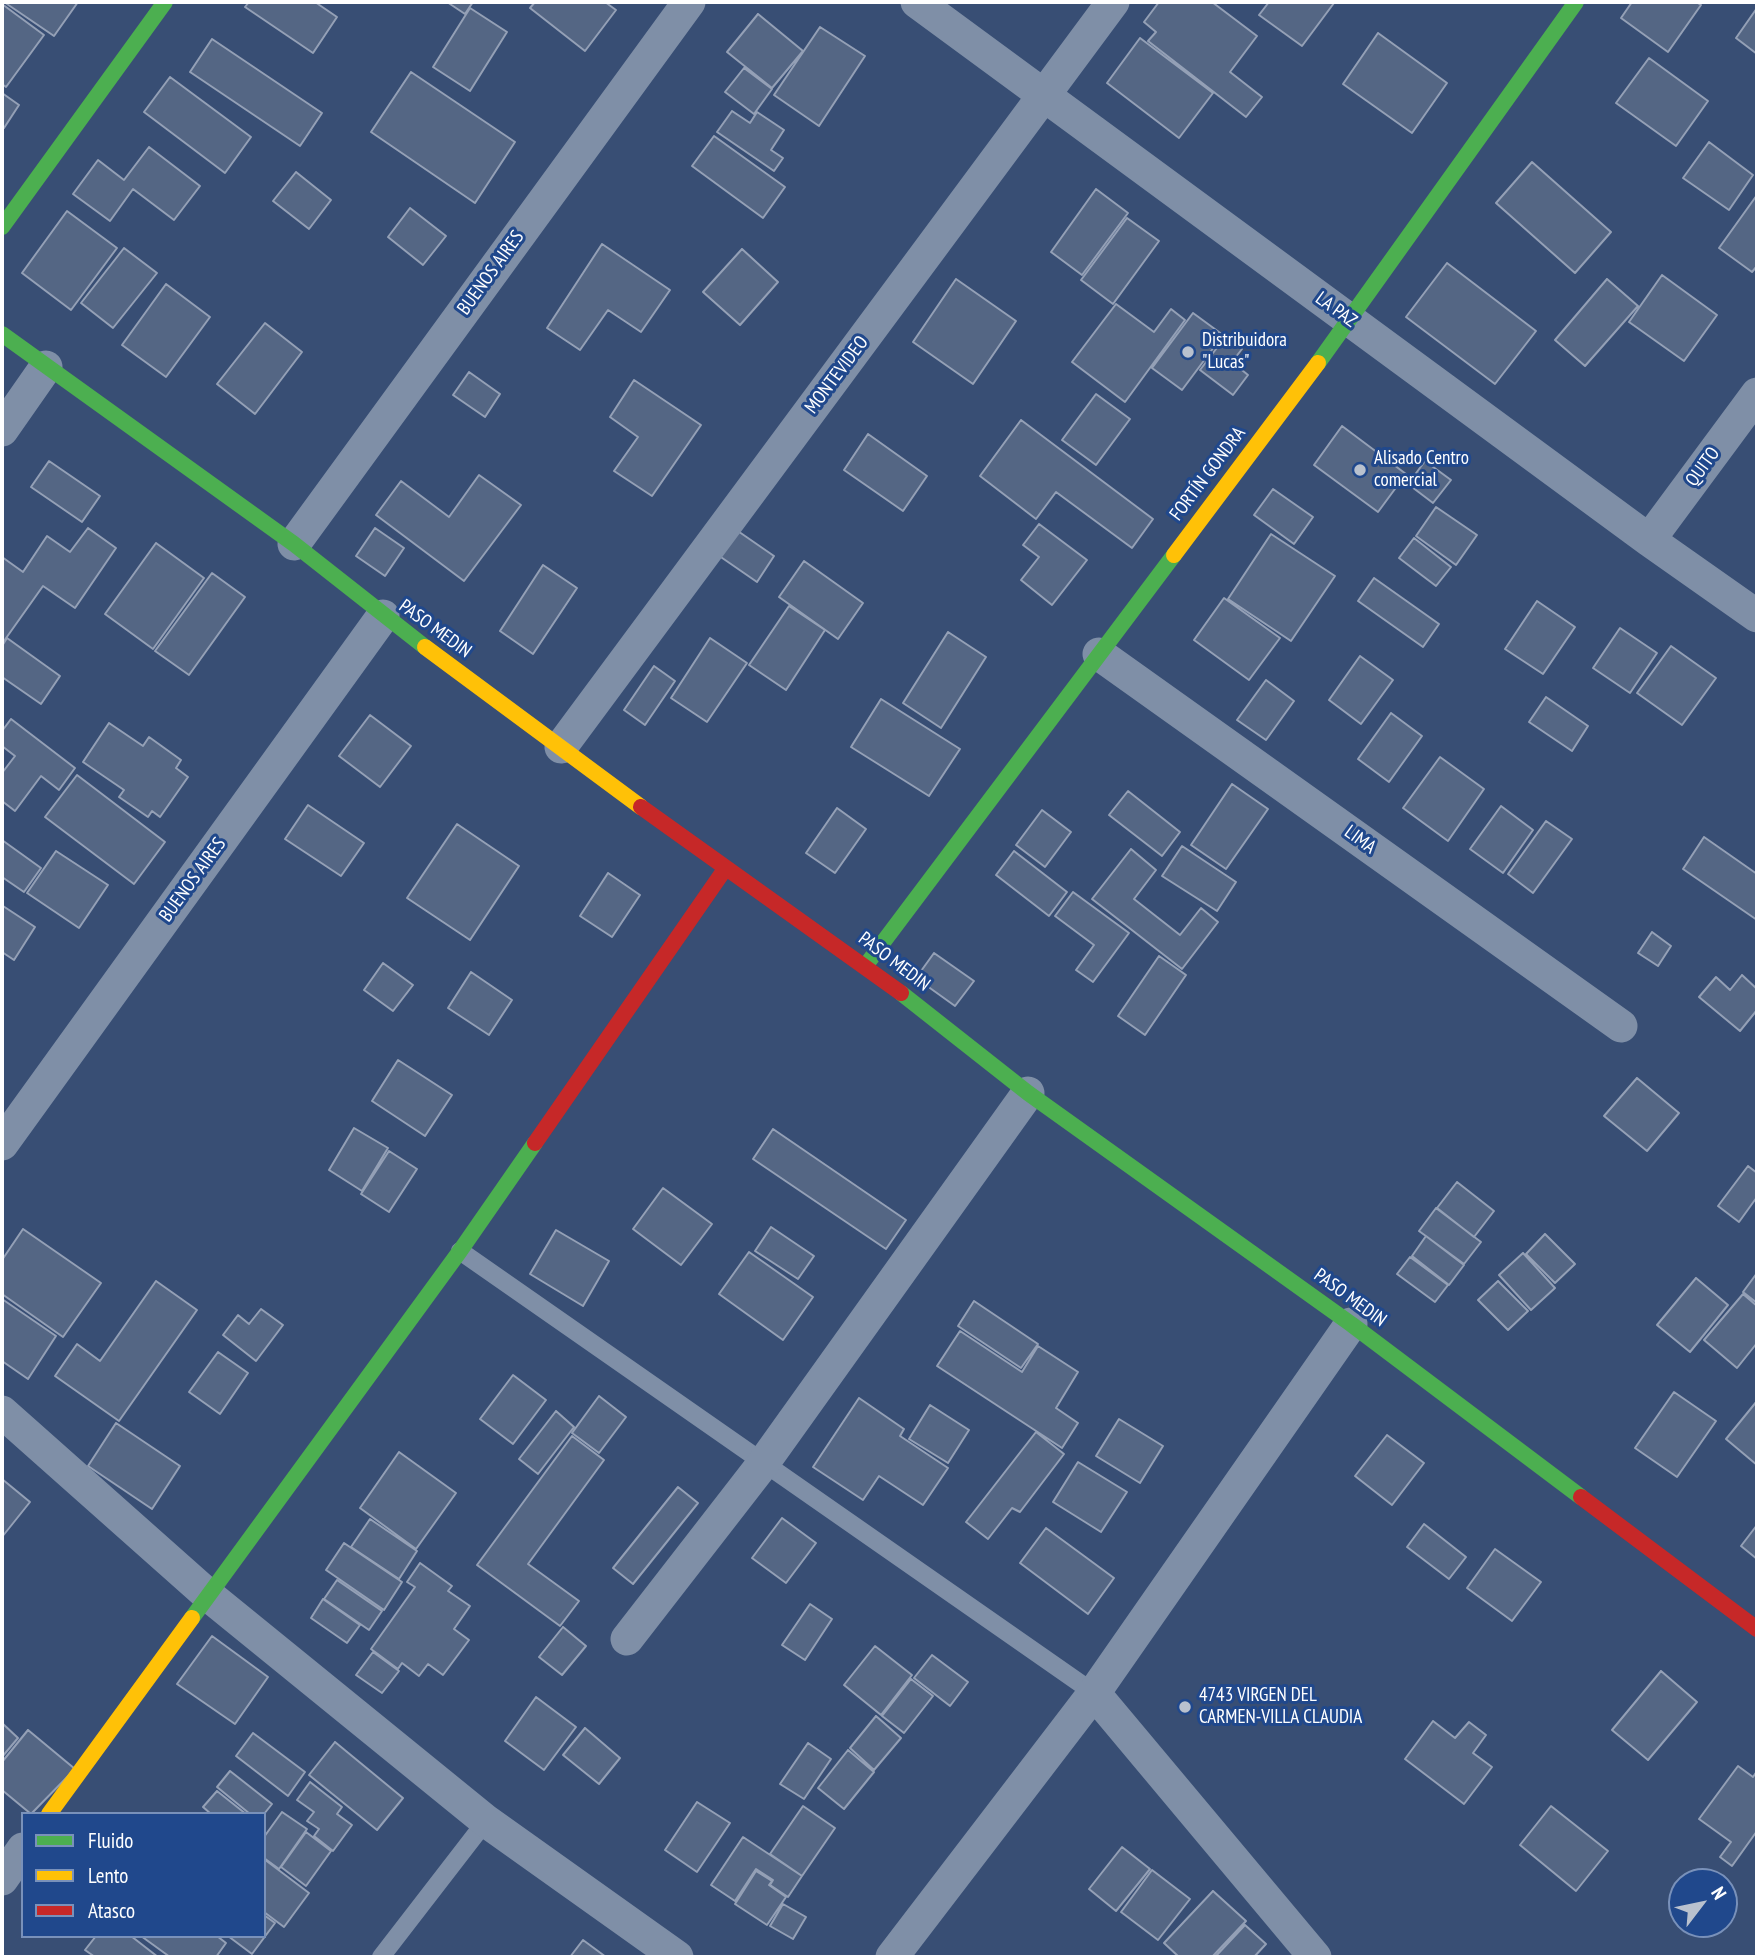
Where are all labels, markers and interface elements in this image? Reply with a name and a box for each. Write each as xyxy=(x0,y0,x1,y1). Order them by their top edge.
street label: BUENOS AIRES xyxy=(453,226,529,320)
street label: LA PAZ xyxy=(1311,287,1361,333)
place label: Distribuidora "Lucas" xyxy=(1202,330,1287,374)
street label: MONTEVIDEO xyxy=(800,332,874,418)
marker: Distribuidora "Lucas" xyxy=(1180,344,1196,360)
street label: FORTÍN GONDRA xyxy=(1165,423,1251,525)
street label: QUITO xyxy=(1681,443,1725,491)
place label: Alisado Centro comercial xyxy=(1374,448,1469,492)
marker: Alisado Centro comercial xyxy=(1352,462,1368,478)
street label: PASO MEDIN xyxy=(394,595,476,663)
street label: LIMA xyxy=(1340,821,1380,859)
street label: BUENOS AIRES xyxy=(155,833,231,927)
street label: PASO MEDIN xyxy=(854,928,934,996)
street label: PASO MEDIN xyxy=(1309,1264,1391,1332)
place label: 4743 VIRGEN DEL CARMEN-VILLA CLAUDIA xyxy=(1199,1685,1362,1729)
marker: 4743 VIRGEN DEL CARMEN-VILLA CLAUDIA xyxy=(1177,1699,1193,1715)
legend xyxy=(21,1812,266,1938)
text: Fluido xyxy=(88,1827,133,1854)
text: Lento xyxy=(88,1862,128,1889)
north arrow xyxy=(1668,1868,1738,1938)
text: N xyxy=(1706,1882,1732,1904)
text: Atasco xyxy=(88,1897,135,1924)

